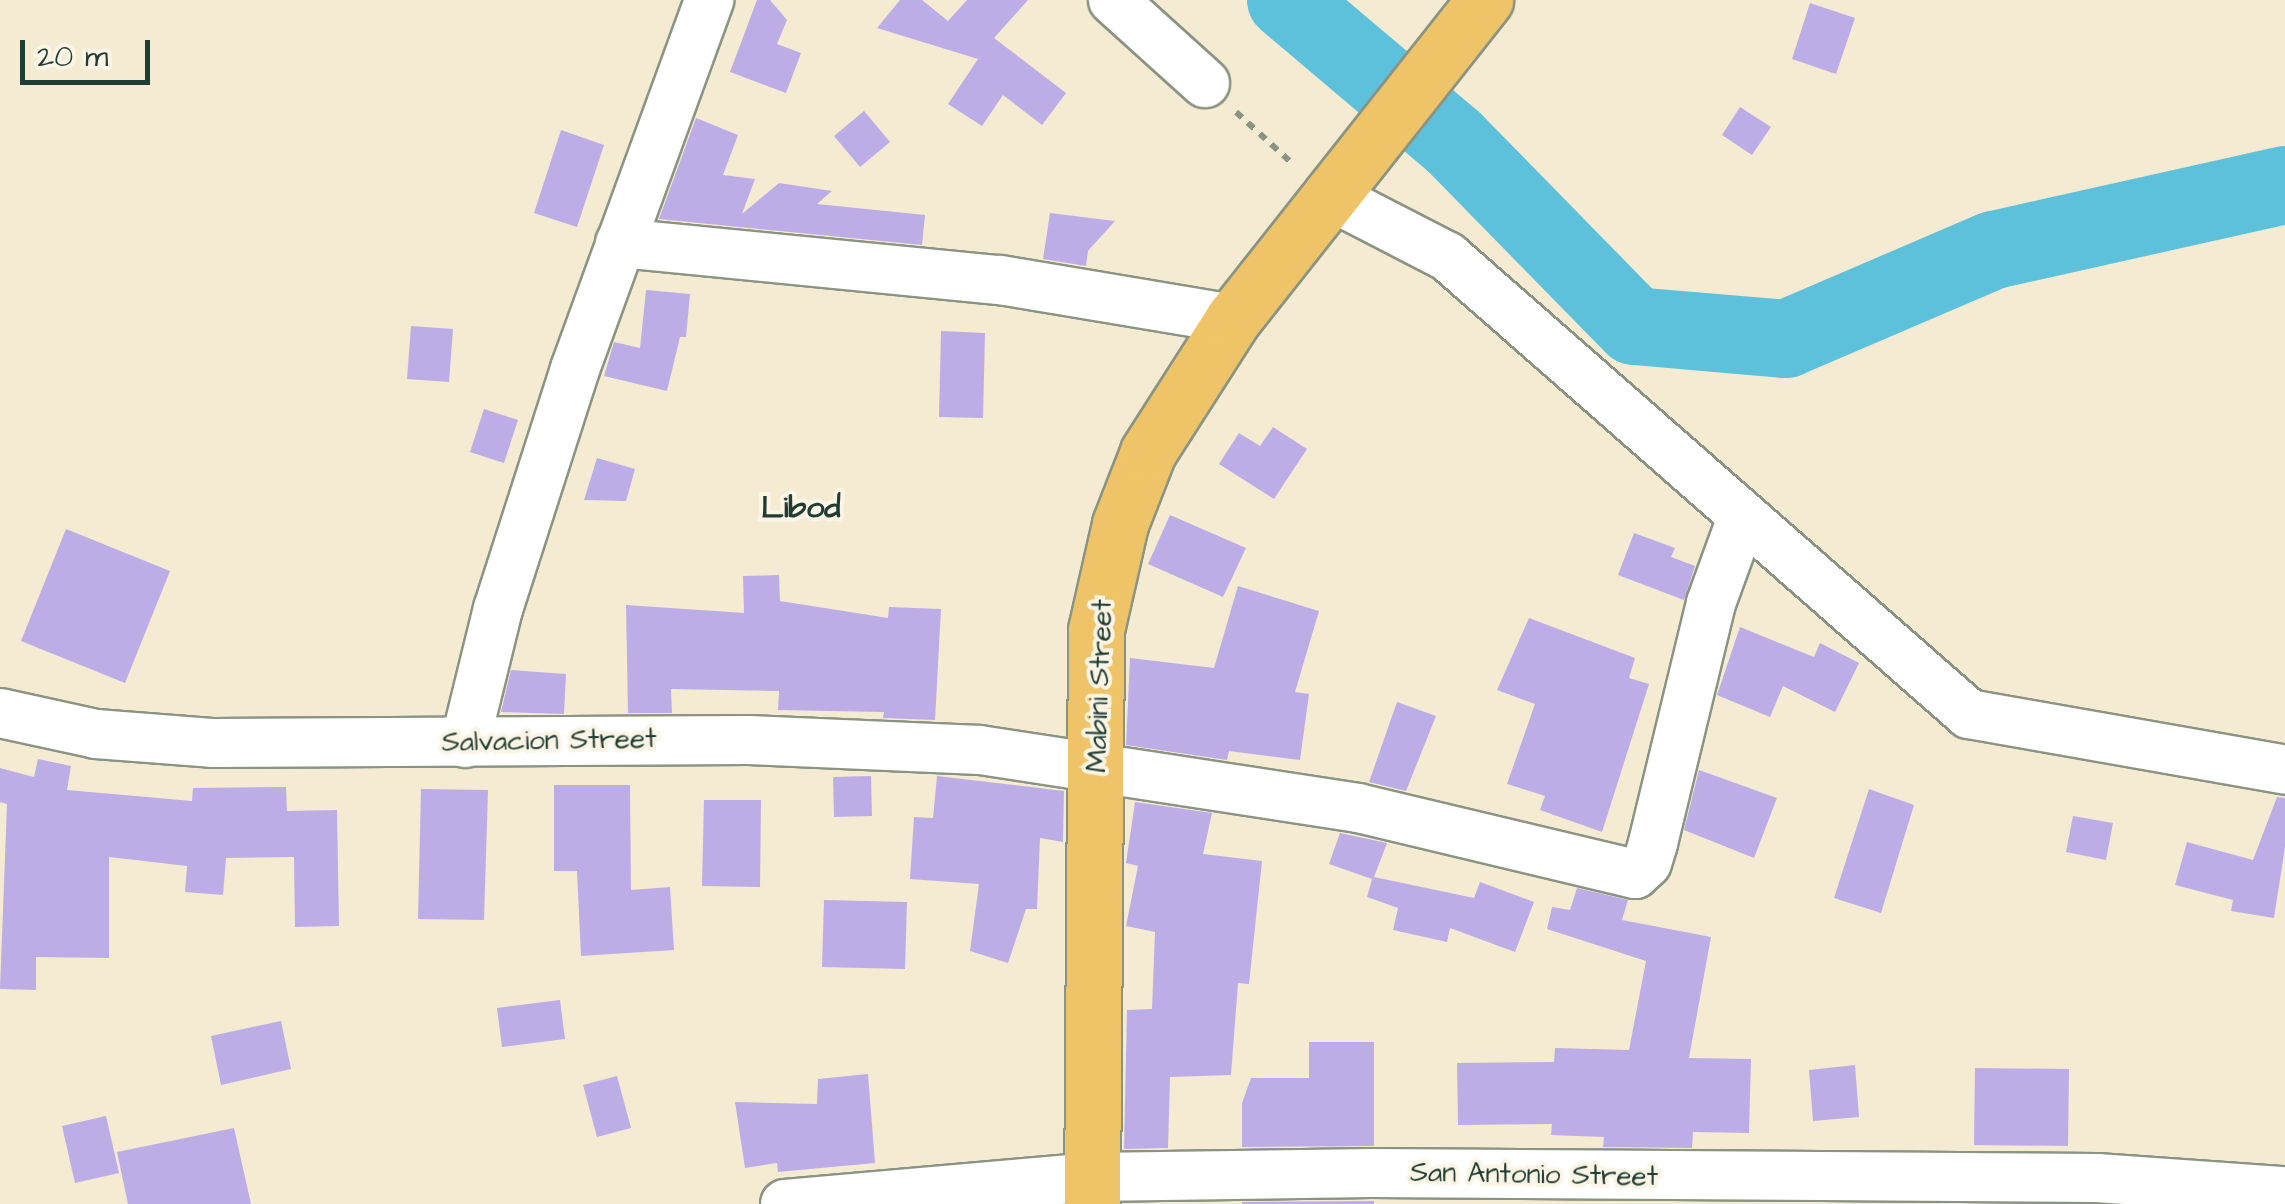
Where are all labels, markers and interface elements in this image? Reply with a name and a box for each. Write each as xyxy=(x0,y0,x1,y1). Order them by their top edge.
scale bar xyxy=(25,20,155,82)
text: 20 m xyxy=(37,36,108,78)
district label: Libod xyxy=(761,489,841,527)
street label: Mabini Street xyxy=(1080,599,1120,773)
street label: Salvacion Street xyxy=(441,722,657,760)
street label: San Antonio Street xyxy=(1410,1156,1658,1194)

